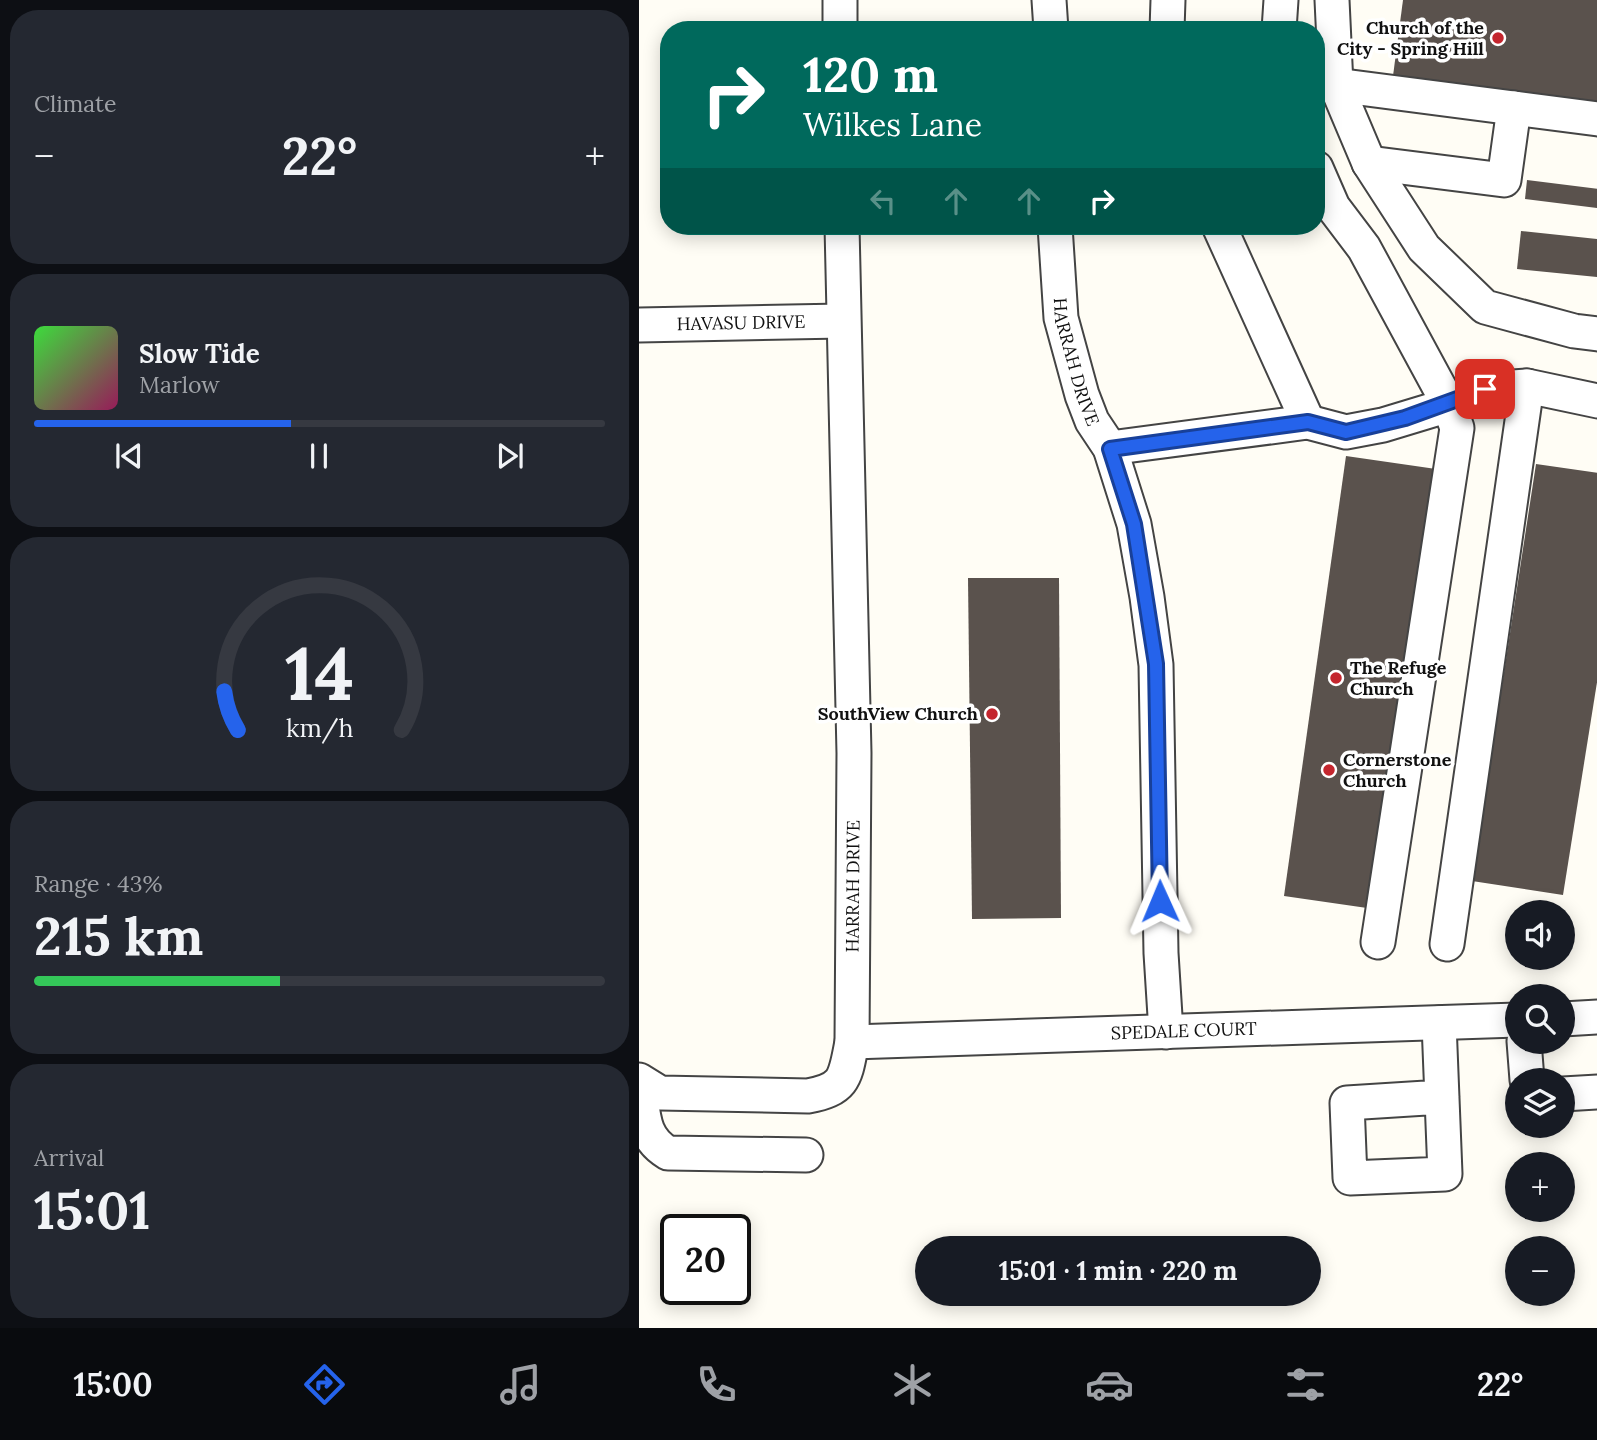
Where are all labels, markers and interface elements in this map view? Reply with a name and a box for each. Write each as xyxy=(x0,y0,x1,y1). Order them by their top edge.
place label: Church of the City - Spring Hill xyxy=(1337,16,1484,60)
marker: Church of the City - Spring Hill xyxy=(1490,30,1506,46)
text: 120 m xyxy=(803,43,938,105)
icon: right xyxy=(688,49,779,140)
text: Climate xyxy=(34,89,116,118)
text: Wilkes Lane xyxy=(803,104,982,145)
text: 22° xyxy=(282,123,357,189)
text: − xyxy=(34,132,54,180)
text: + xyxy=(585,132,605,180)
icon: left xyxy=(864,182,902,220)
icon: ahead xyxy=(937,182,975,220)
icon: ahead xyxy=(1010,182,1048,220)
icon: right xyxy=(1083,182,1121,220)
street label: HARRAH DRIVE xyxy=(1049,297,1105,429)
street label: HAVASU DRIVE xyxy=(676,310,806,335)
text: Slow Tide xyxy=(139,337,260,370)
pin xyxy=(1455,359,1515,419)
text: Marlow xyxy=(139,370,220,399)
icon: arrive xyxy=(1466,370,1504,408)
icon: previous xyxy=(110,437,148,475)
icon: pause xyxy=(300,437,338,475)
icon: next xyxy=(491,437,529,475)
text: 14 xyxy=(285,627,354,720)
place label: The Refuge Church xyxy=(1350,656,1447,700)
marker: The Refuge Church xyxy=(1328,670,1344,686)
place label: SouthView Church xyxy=(818,702,978,725)
marker: SouthView Church xyxy=(984,706,1000,722)
text: km/h xyxy=(286,712,353,744)
place label: Cornerstone Church xyxy=(1343,748,1452,792)
marker: Cornerstone Church xyxy=(1321,762,1337,778)
street label: HARRAH DRIVE xyxy=(841,820,865,953)
position arrow xyxy=(1123,864,1197,938)
text: Range · 43% xyxy=(34,869,162,898)
map controls xyxy=(1505,900,1575,1306)
button: sound xyxy=(1505,900,1575,970)
text: 215 km xyxy=(34,903,203,969)
button: search xyxy=(1505,984,1575,1054)
street label: SPEDALE COURT xyxy=(1110,1017,1258,1044)
button: layers xyxy=(1505,1068,1575,1138)
text: Arrival xyxy=(34,1143,104,1172)
button: + xyxy=(1505,1152,1575,1222)
text: 15:01 xyxy=(34,1177,150,1243)
speed limit sign: 20 xyxy=(660,1214,751,1305)
button: − xyxy=(1505,1236,1575,1306)
text: 15:01 · 1 min · 220 m xyxy=(999,1254,1237,1287)
icon: directions xyxy=(300,1360,349,1409)
icon: music xyxy=(496,1360,545,1409)
icon: phone xyxy=(692,1360,741,1409)
icon: climate xyxy=(888,1360,937,1409)
icon: car xyxy=(1085,1360,1134,1409)
icon: filters xyxy=(1281,1360,1330,1409)
text: 15:00 xyxy=(74,1364,153,1405)
text: 22° xyxy=(1477,1364,1523,1405)

